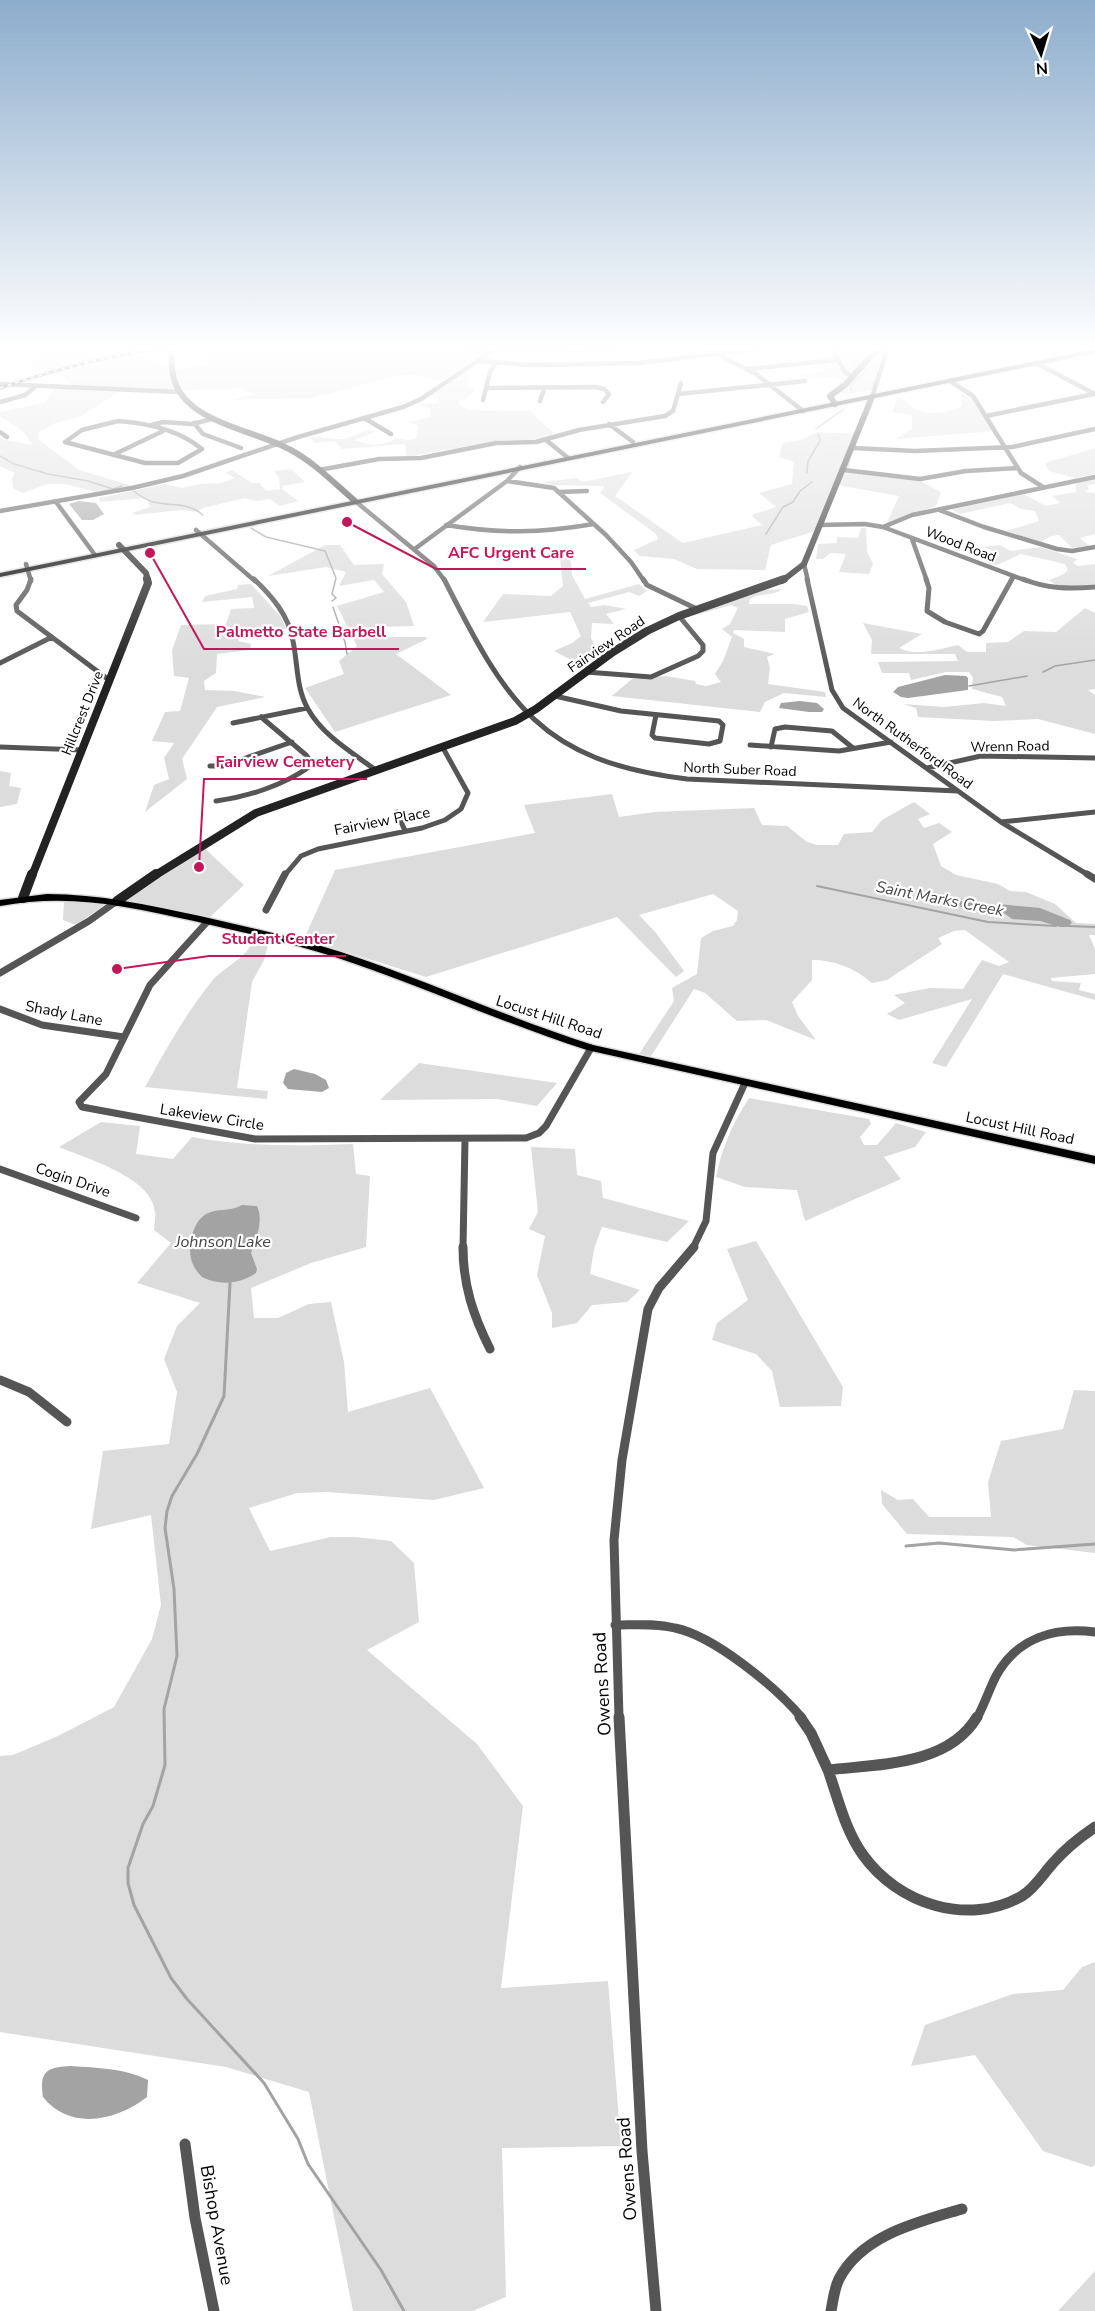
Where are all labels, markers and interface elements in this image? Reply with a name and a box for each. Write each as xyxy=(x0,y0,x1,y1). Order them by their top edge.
north arrow xyxy=(1011,24,1071,84)
text: N xyxy=(1035,57,1049,79)
street label: Wood Road xyxy=(923,522,999,567)
callout: AFC Urgent Care xyxy=(436,535,586,569)
text: AFC Urgent Care xyxy=(448,542,574,564)
street label: Fairview Road xyxy=(564,612,649,677)
callout: Palmetto State Barbell xyxy=(204,615,399,649)
text: Palmetto State Barbell xyxy=(216,621,386,643)
street label: Hillcrest Drive xyxy=(57,668,108,758)
street label: North Rutherford Road xyxy=(849,693,977,794)
street label: Wrenn Road xyxy=(970,736,1050,757)
callout: Fairview Cemetery xyxy=(204,745,367,779)
text: Fairview Cemetery xyxy=(216,751,355,773)
street label: North Suber Road xyxy=(683,758,797,781)
street label: Fairview Place xyxy=(332,802,432,840)
water label: Saint Marks Creek xyxy=(874,876,1007,922)
callout: Student Center xyxy=(209,922,346,956)
text: Student Center xyxy=(222,928,335,950)
street label: Locust Hill Road xyxy=(493,990,605,1044)
street label: Shady Lane xyxy=(24,996,105,1030)
street label: Lakeview Circle xyxy=(159,1099,265,1135)
street label: Locust Hill Road xyxy=(964,1107,1076,1149)
street label: Cogin Drive xyxy=(33,1158,113,1202)
water label: Johnson Lake xyxy=(174,1231,271,1253)
street label: Owens Road xyxy=(587,1632,617,1736)
street label: Owens Road xyxy=(611,2116,643,2222)
street label: Bishop Avenue xyxy=(195,2163,239,2287)

